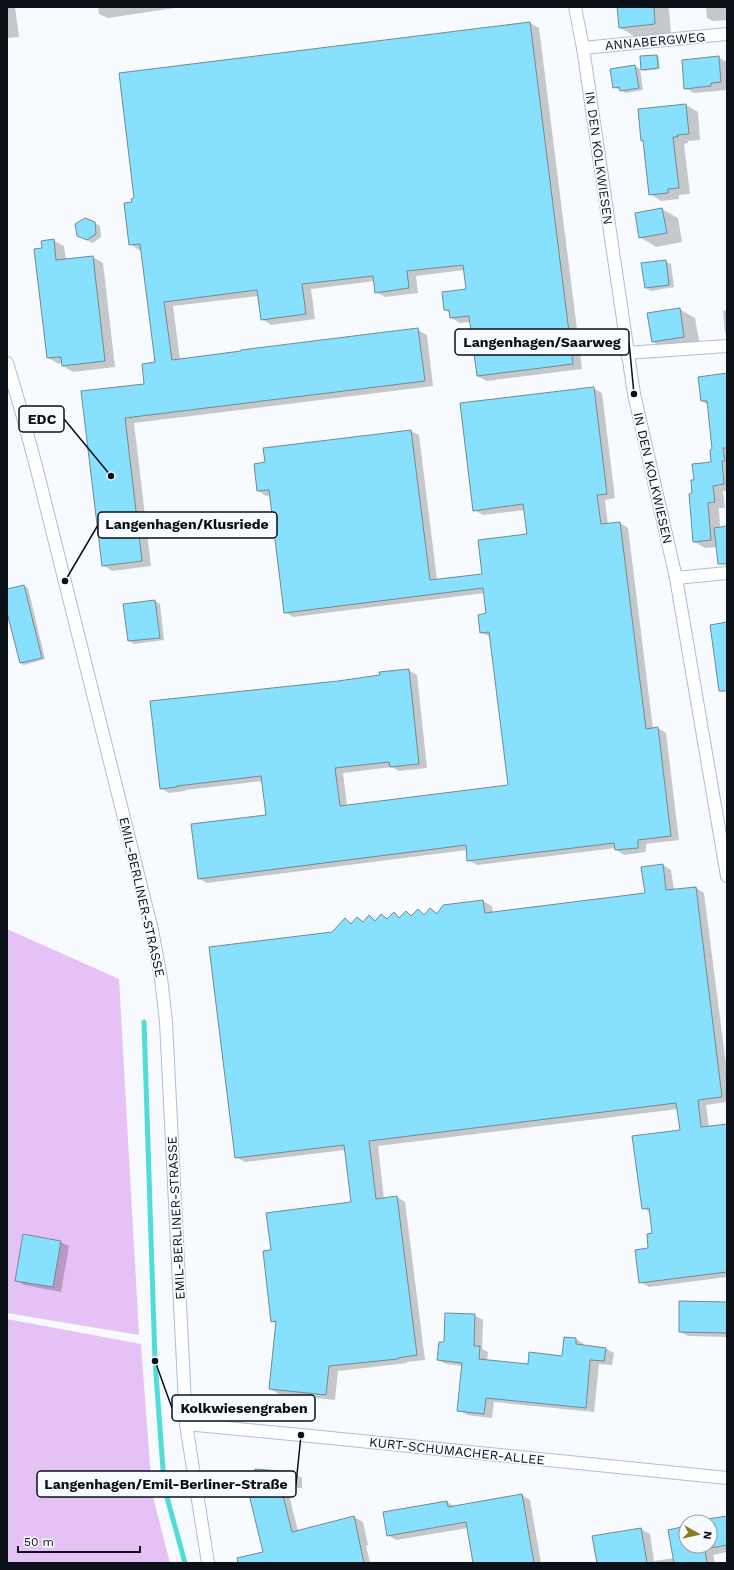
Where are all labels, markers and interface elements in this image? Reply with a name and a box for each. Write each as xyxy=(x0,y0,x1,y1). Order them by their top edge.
street label: ANNABERGWEG xyxy=(604,29,706,53)
street label: IN DEN KOLKWIESEN xyxy=(582,90,616,226)
callout: Langenhagen/Saarweg xyxy=(455,329,629,355)
text: Langenhagen/Saarweg xyxy=(463,334,621,350)
callout: EDC xyxy=(19,406,64,432)
text: EDC xyxy=(28,411,57,427)
street label: IN DEN KOLKWIESEN xyxy=(631,411,675,545)
callout: Langenhagen/Klusriede xyxy=(98,512,277,538)
text: Langenhagen/Klusriede xyxy=(105,516,269,532)
street label: EMIL-BERLINER-STRASSE xyxy=(116,816,168,978)
street label: EMIL-BERLINER-STRASSE xyxy=(164,1136,188,1300)
callout: Kolkwiesengraben xyxy=(172,1395,315,1421)
text: Kolkwiesengraben xyxy=(180,1400,308,1416)
street label: KURT-SCHUMACHER-ALLEE xyxy=(368,1434,546,1468)
callout: Langenhagen/Emil-Berliner-Straße xyxy=(37,1471,296,1497)
text: Langenhagen/Emil-Berliner-Straße xyxy=(44,1476,288,1492)
north arrow xyxy=(678,1514,718,1554)
scale bar xyxy=(18,1528,140,1554)
text: N xyxy=(700,1530,714,1540)
text: 50 m xyxy=(24,1535,54,1549)

